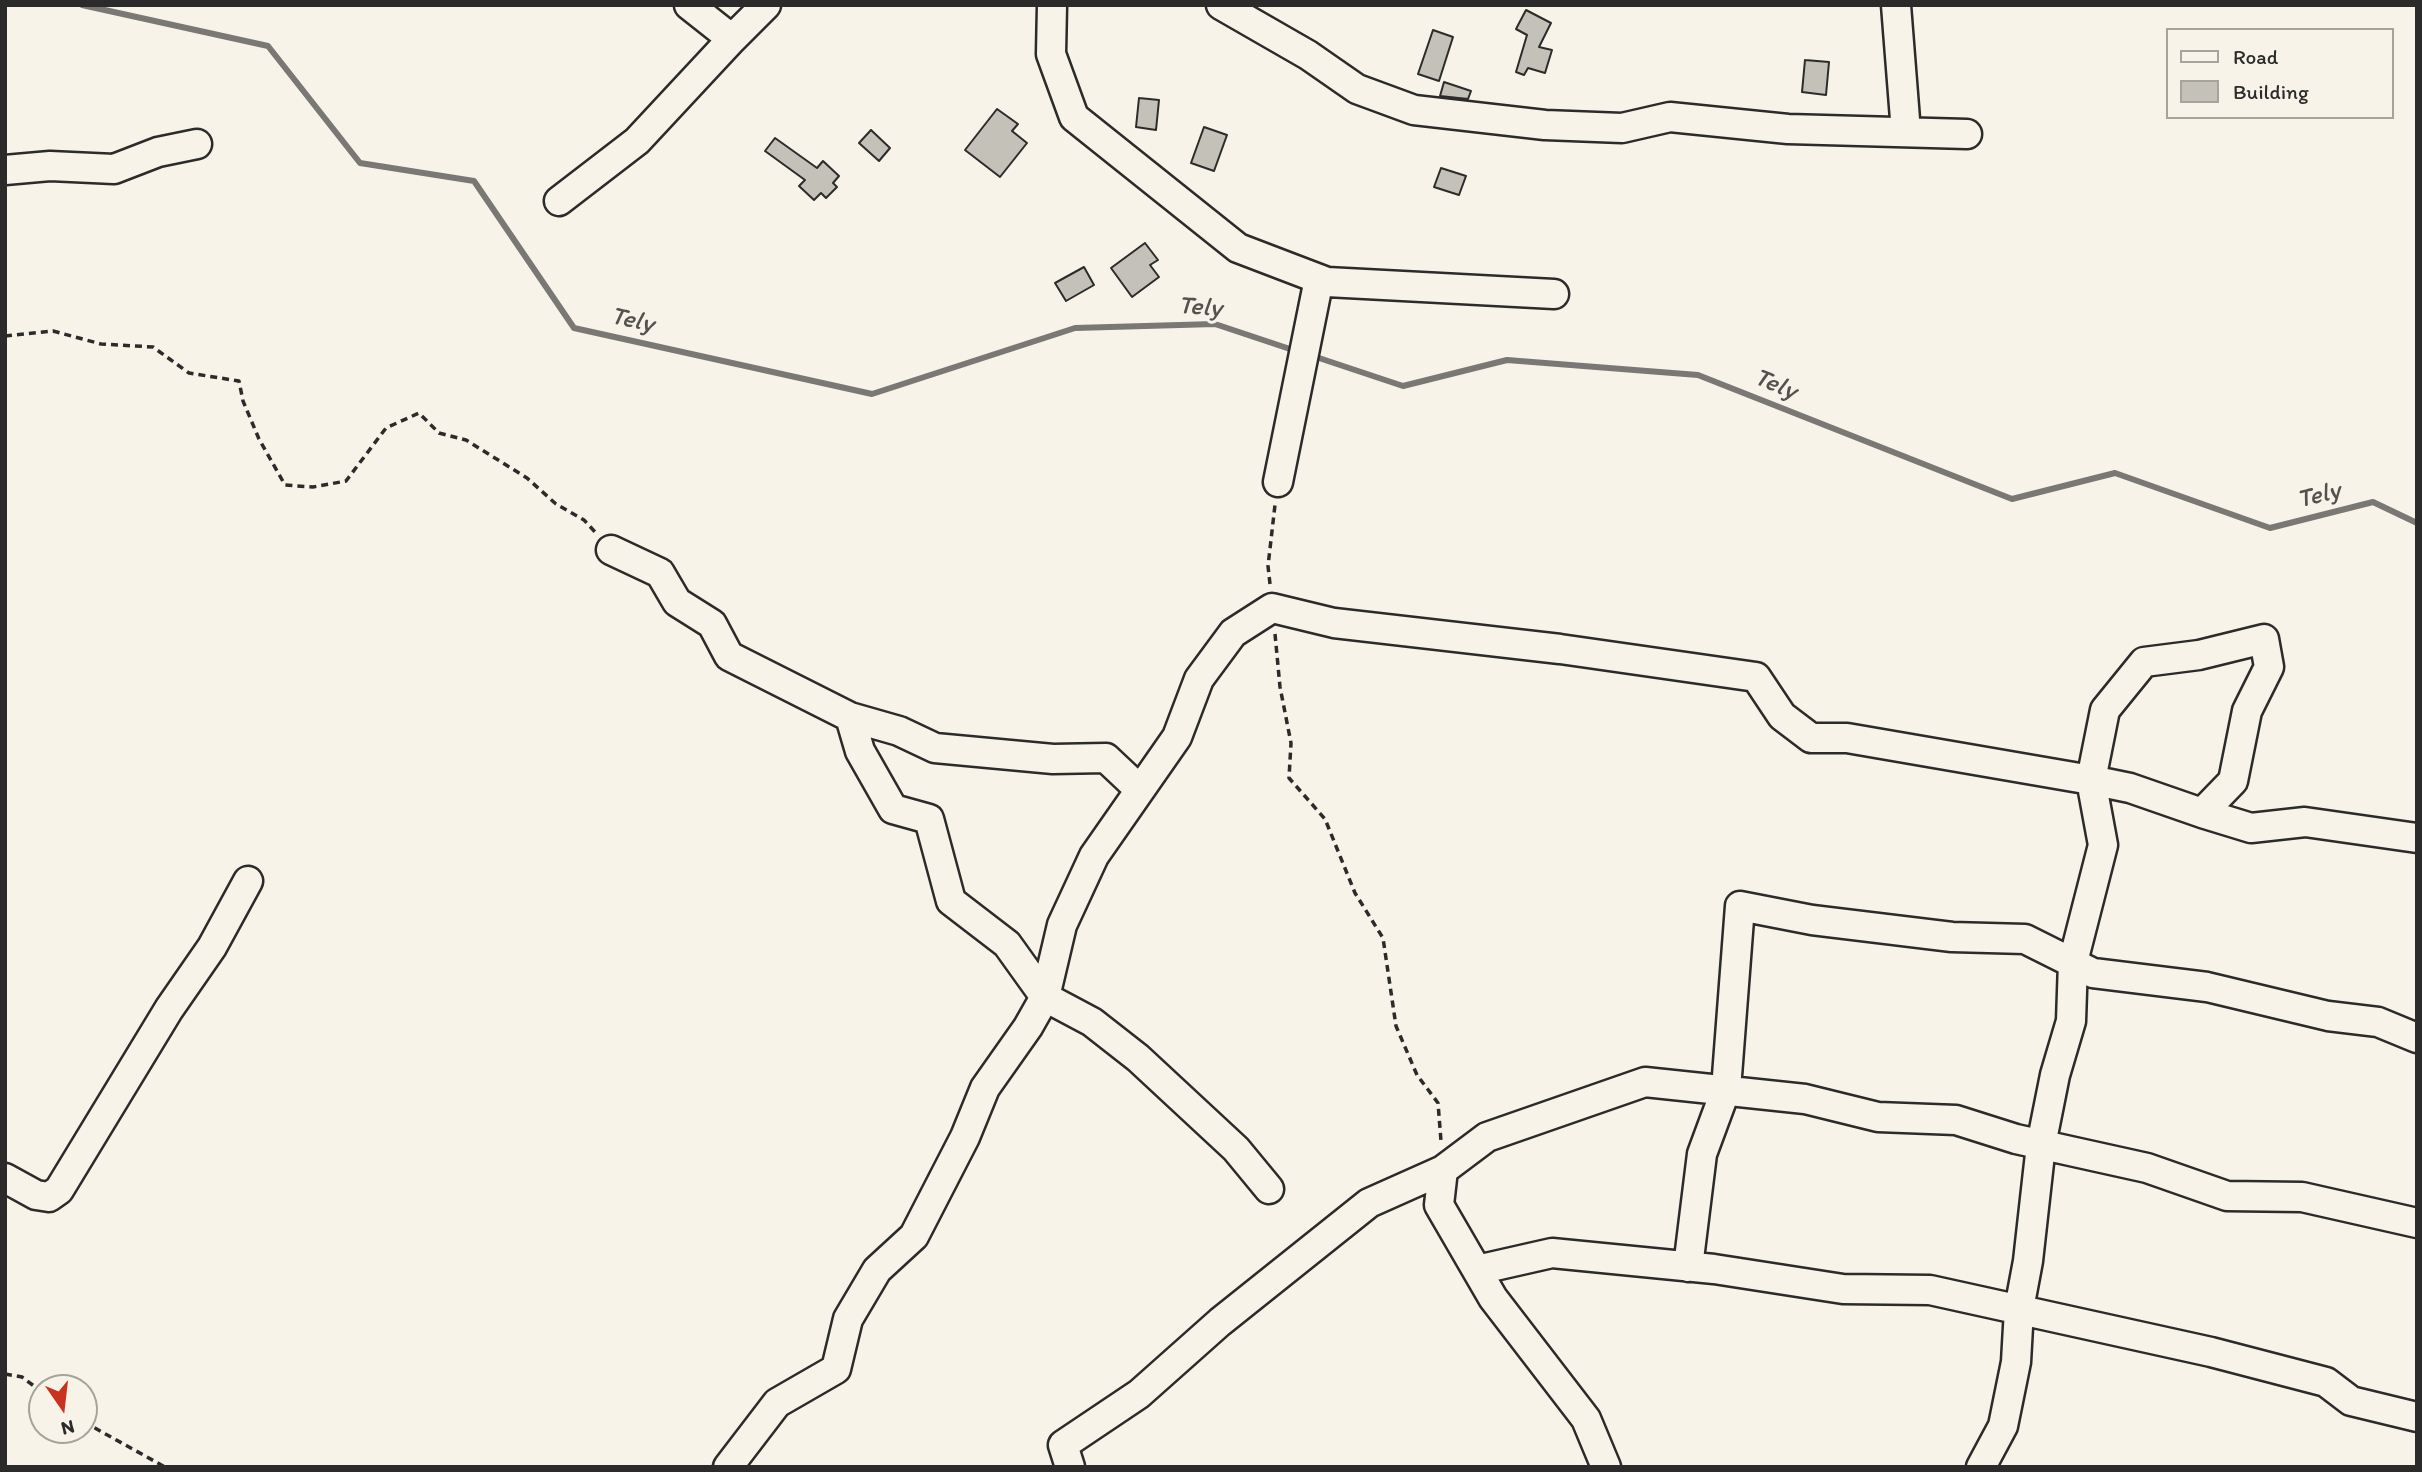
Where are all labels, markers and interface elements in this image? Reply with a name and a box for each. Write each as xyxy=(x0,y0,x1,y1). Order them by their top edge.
legend xyxy=(2166,28,2394,119)
text: Road xyxy=(2233,44,2278,69)
text: Building xyxy=(2233,79,2309,104)
water label: Tely xyxy=(1177,291,1223,325)
water label: Tely xyxy=(607,301,657,341)
water label: Tely xyxy=(1749,362,1801,408)
water label: Tely xyxy=(2294,476,2344,516)
north arrow xyxy=(28,1374,98,1444)
text: N xyxy=(59,1415,77,1441)

